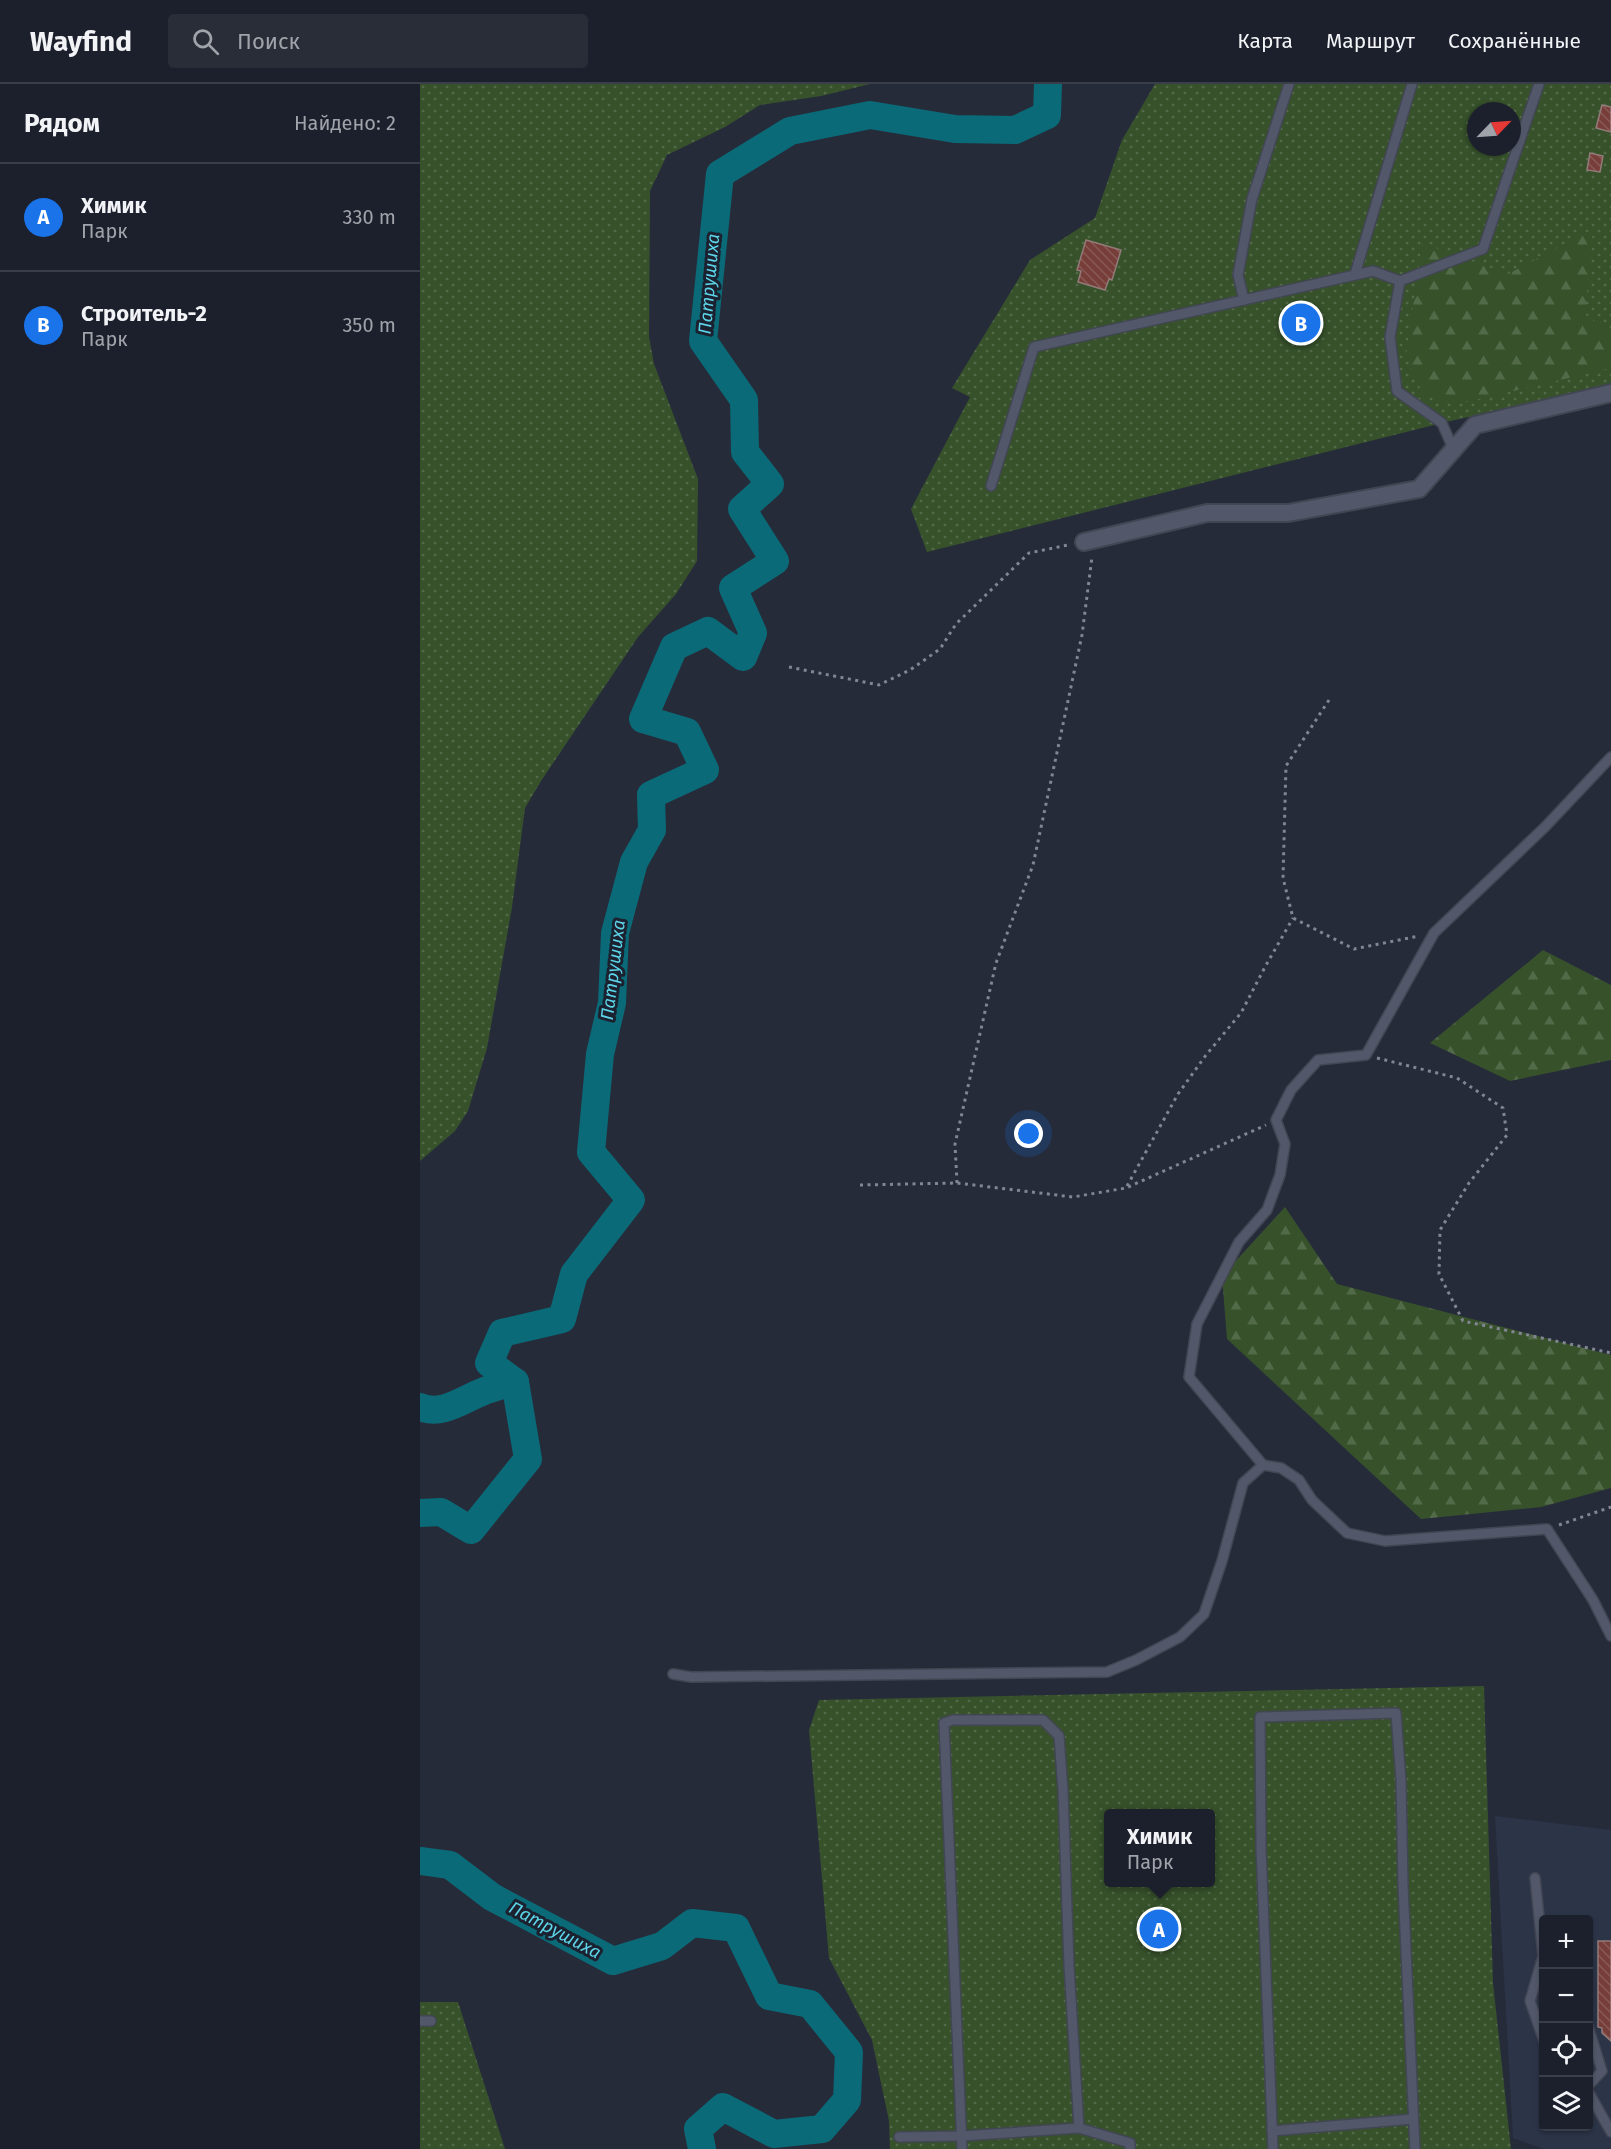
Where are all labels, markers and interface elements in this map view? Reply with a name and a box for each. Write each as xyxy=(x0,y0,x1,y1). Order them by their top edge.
search box xyxy=(168,14,588,68)
text: Wayfind xyxy=(30,25,132,58)
icon: search xyxy=(189,25,222,58)
text: Поиск xyxy=(237,28,300,55)
text: Карта xyxy=(1237,28,1293,54)
text: Маршрут xyxy=(1326,28,1415,54)
text: Сохранённые xyxy=(1448,28,1581,54)
north arrow xyxy=(1467,102,1521,156)
text: Рядом xyxy=(24,108,100,139)
text: Найдено: 2 xyxy=(294,111,396,135)
text: Химик xyxy=(81,192,147,219)
text: A xyxy=(38,205,49,229)
text: 330 m xyxy=(342,205,396,229)
text: Парк xyxy=(81,219,128,243)
water label: Патрушиха xyxy=(694,233,724,335)
text: Строитель-2 xyxy=(81,300,207,327)
pin: B xyxy=(1282,300,1320,346)
text: B xyxy=(37,313,50,337)
text: 350 m xyxy=(342,313,396,337)
text: Парк xyxy=(81,327,128,351)
water label: Патрушиха xyxy=(596,919,630,1021)
your location xyxy=(1014,1119,1043,1148)
popup xyxy=(1104,1809,1215,1887)
text: Химик xyxy=(1127,1823,1192,1850)
text: Парк xyxy=(1127,1850,1173,1874)
water label: Патрушиха xyxy=(505,1897,605,1963)
pin: A xyxy=(1140,1906,1178,1952)
map controls xyxy=(1539,1915,1593,2131)
button: + xyxy=(1539,1915,1593,1969)
button: − xyxy=(1539,1969,1593,2023)
button: locate xyxy=(1539,2023,1593,2077)
button: layers xyxy=(1539,2077,1593,2131)

